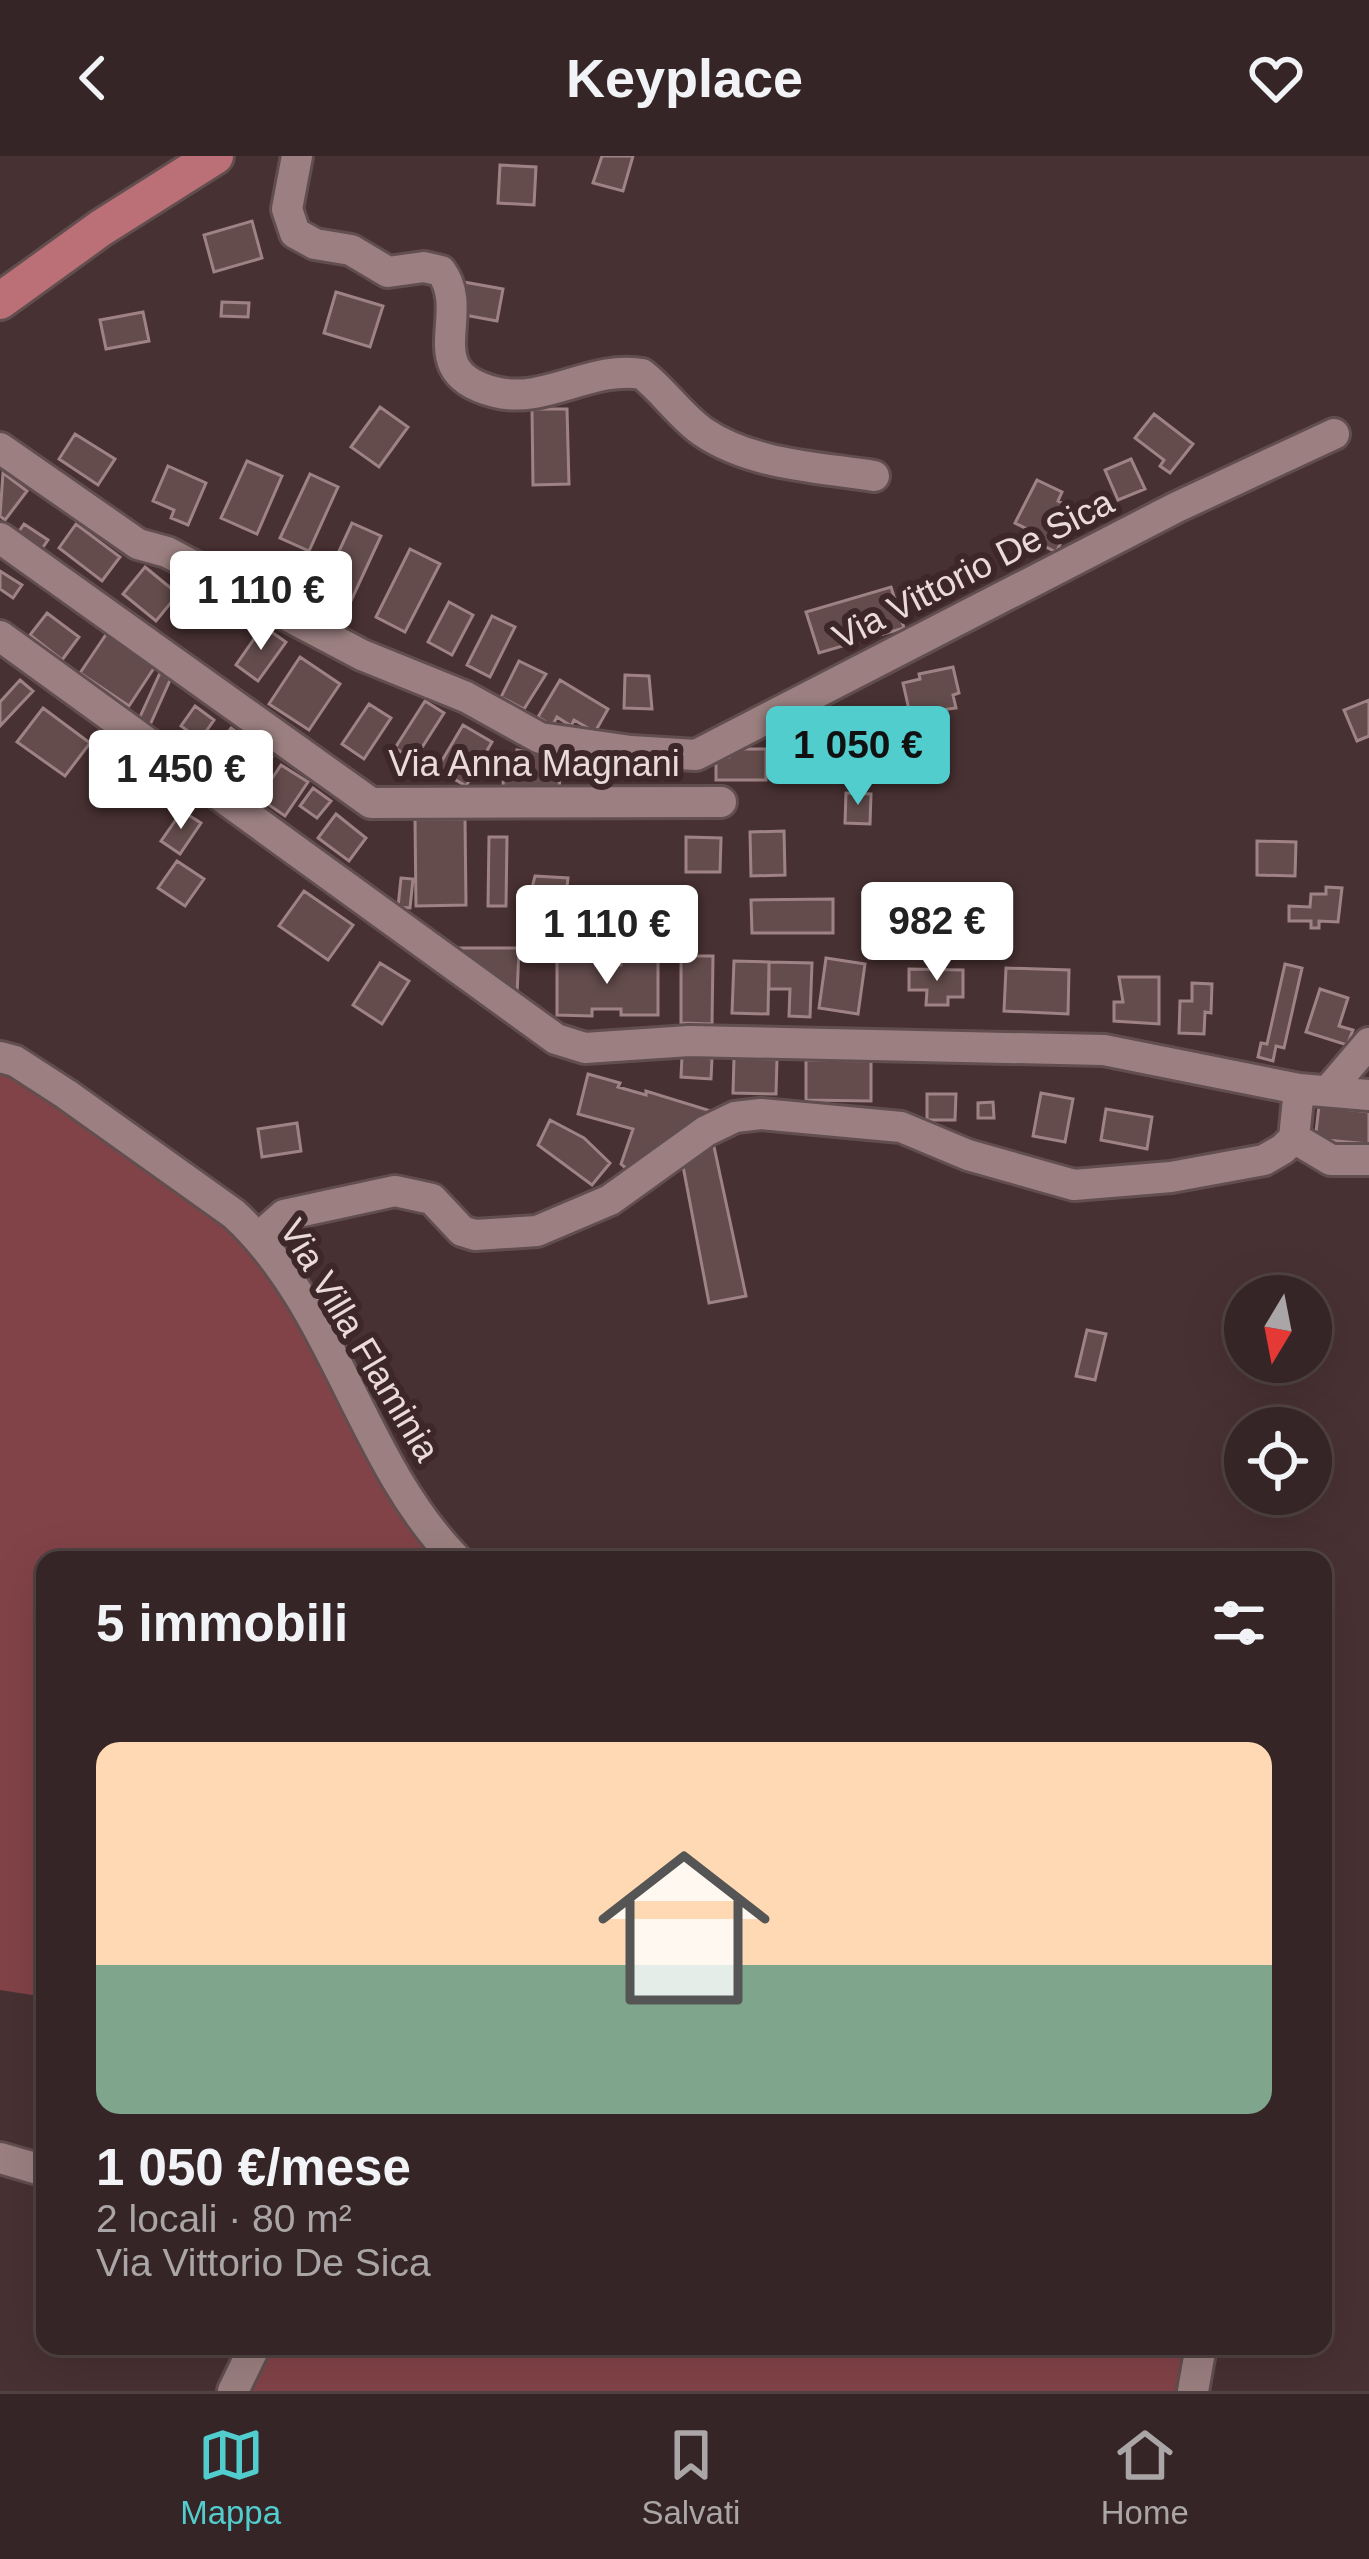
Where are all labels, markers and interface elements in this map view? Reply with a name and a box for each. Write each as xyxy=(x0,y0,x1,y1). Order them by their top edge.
icon: back xyxy=(60,45,126,111)
icon: heart xyxy=(1243,45,1309,111)
text: Keyplace xyxy=(566,48,803,108)
street label: Via Vittorio De Sica xyxy=(826,480,1121,657)
pin: 1 110 € xyxy=(150,551,372,653)
text: 1 110 € xyxy=(197,568,325,611)
pin: 1 050 € xyxy=(747,706,969,808)
text: 1 050 € xyxy=(793,723,923,766)
pin: 1 450 € xyxy=(70,730,292,832)
street label: Via Anna Magnani xyxy=(388,743,680,784)
text: 1 450 € xyxy=(116,747,246,790)
pin: 982 € xyxy=(853,882,1021,984)
pin: 1 110 € xyxy=(496,885,718,987)
text: 982 € xyxy=(888,899,986,942)
text: 1 110 € xyxy=(543,902,671,945)
street label: Via Villa Flaminia xyxy=(272,1212,449,1469)
north arrow xyxy=(1224,1275,1332,1383)
map controls xyxy=(1224,1275,1332,1515)
button: locate xyxy=(1224,1407,1332,1515)
icon: filters xyxy=(1206,1590,1272,1656)
text: 5 immobili xyxy=(96,1595,348,1652)
icon: home xyxy=(576,1820,792,2036)
text: 1 050 €/mese xyxy=(96,2139,411,2196)
text: 2 locali · 80 m² xyxy=(96,2197,352,2240)
text: Via Vittorio De Sica xyxy=(96,2241,431,2284)
tab: Mappa xyxy=(180,2422,281,2532)
tab: Salvati xyxy=(641,2422,740,2532)
tab: Home xyxy=(1101,2422,1189,2532)

